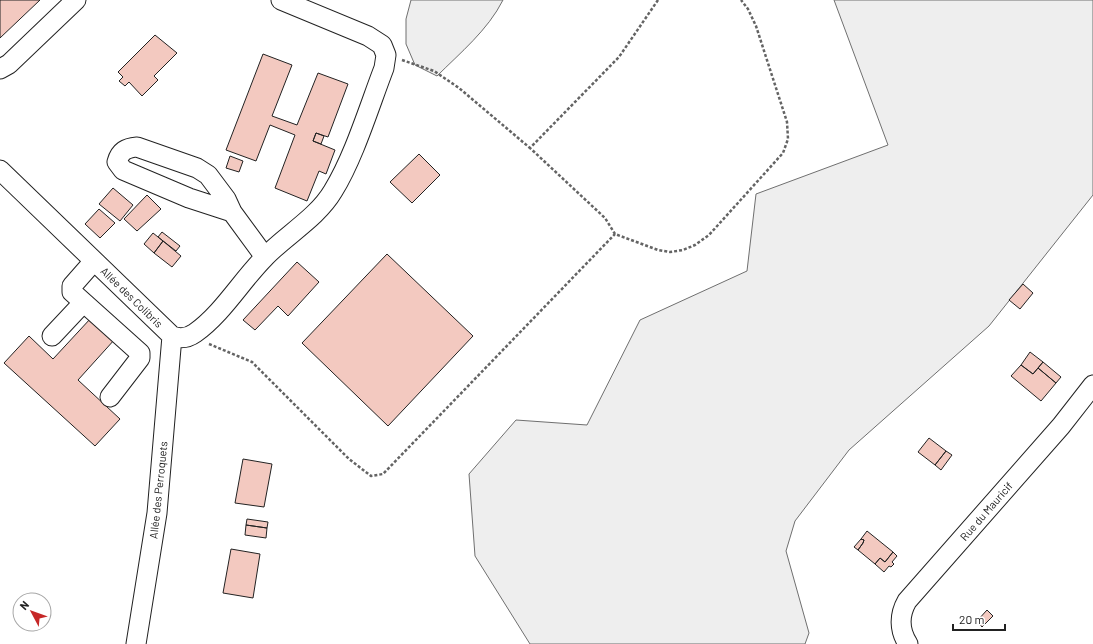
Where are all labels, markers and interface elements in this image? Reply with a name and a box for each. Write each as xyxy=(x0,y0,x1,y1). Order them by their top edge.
street label: Allée des Colibris xyxy=(98,264,166,330)
street label: Allée des Perroquets xyxy=(146,441,170,539)
street label: Rue du Mauricif xyxy=(957,479,1015,543)
north arrow xyxy=(12,592,52,632)
text: N xyxy=(17,598,31,612)
scale bar xyxy=(953,606,1005,632)
text: 20 m xyxy=(959,612,985,626)

